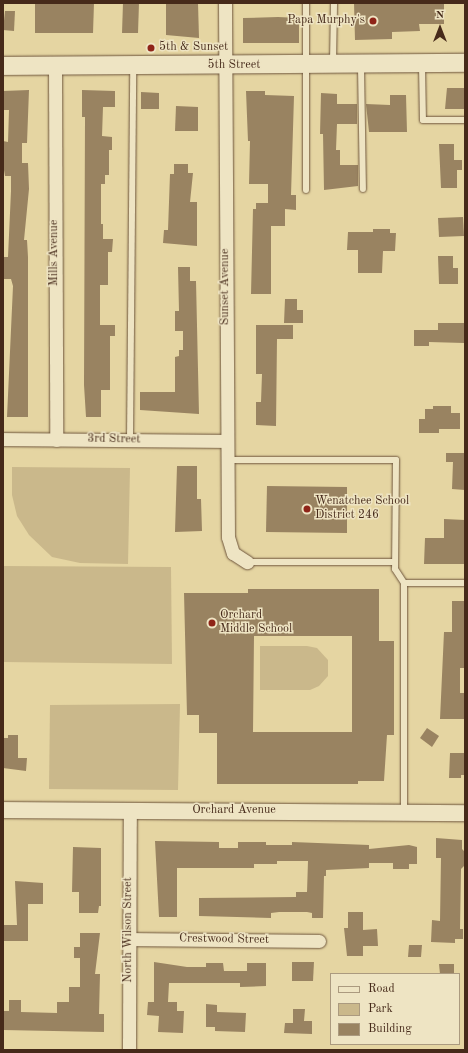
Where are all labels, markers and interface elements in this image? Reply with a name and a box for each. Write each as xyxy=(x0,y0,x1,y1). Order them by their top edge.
north arrow xyxy=(420,8,460,48)
text: N xyxy=(436,10,444,21)
place label: Papa Murphy's xyxy=(287,14,365,28)
marker: Papa Murphy's xyxy=(368,16,378,26)
place label: 5th & Sunset xyxy=(159,41,228,55)
marker: 5th & Sunset xyxy=(146,43,156,53)
street label: 5th Street xyxy=(208,59,260,73)
street label: Mills Avenue xyxy=(48,220,62,286)
street label: Sunset Avenue xyxy=(219,249,233,325)
street label: 3rd Street xyxy=(87,432,141,448)
place label: Wenatchee School District 246 xyxy=(315,495,409,523)
marker: Wenatchee School District 246 xyxy=(302,504,312,514)
place label: Orchard Middle School xyxy=(220,609,292,637)
marker: Orchard Middle School xyxy=(207,618,217,628)
street label: Orchard Avenue xyxy=(192,804,276,818)
street label: North Wilson Street xyxy=(122,877,136,983)
street label: Crestwood Street xyxy=(179,932,269,948)
legend xyxy=(330,973,460,1045)
text: Road xyxy=(368,983,395,995)
text: Park xyxy=(368,1003,393,1015)
text: Building xyxy=(368,1023,412,1035)

